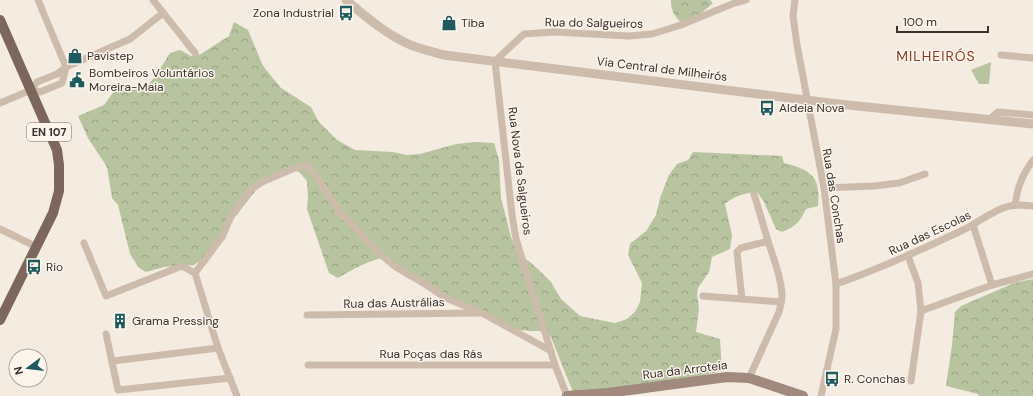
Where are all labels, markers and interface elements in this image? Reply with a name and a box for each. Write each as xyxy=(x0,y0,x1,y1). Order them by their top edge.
bus stop icon: Zona Industrial xyxy=(337,4,355,22)
place label: Zona Industrial xyxy=(253,5,334,21)
scale bar xyxy=(897,8,988,34)
shop icon: Tiba xyxy=(440,14,458,32)
street label: Rua do Salgueiros xyxy=(545,14,643,32)
text: 100 m xyxy=(903,14,937,30)
place label: Tiba xyxy=(461,15,485,31)
shop icon: Pavistep xyxy=(66,47,84,65)
district label: MILHEIRÓS xyxy=(896,47,976,65)
place label: Pavistep xyxy=(87,48,134,64)
street label: Via Central de Milheirós xyxy=(596,53,728,85)
place label: Bombeiros Voluntários Moreira-Maia xyxy=(89,65,214,95)
public building icon: Bombeiros Voluntários Moreira-Maia xyxy=(68,71,86,89)
bus stop icon: Aldeia Nova xyxy=(758,99,776,117)
place label: Aldeia Nova xyxy=(779,100,844,116)
street label: Rua Nova de Salgueiros xyxy=(504,106,536,236)
road number: EN 107 xyxy=(27,123,71,141)
street label: Rua das Conchas xyxy=(819,147,849,245)
street label: Rua das Escolas xyxy=(886,207,974,259)
bus stop icon: Rio xyxy=(25,258,43,276)
place label: Rio xyxy=(46,259,63,275)
street label: Rua das Austrálias xyxy=(343,294,445,312)
building icon: Grama Pressing xyxy=(111,312,129,330)
place label: Grama Pressing xyxy=(132,313,219,329)
street label: Rua Poças das Rás xyxy=(380,346,482,362)
north arrow xyxy=(8,348,48,388)
street label: Rua da Arroteia xyxy=(642,357,728,383)
text: N xyxy=(11,365,26,376)
bus stop icon: R. Conchas xyxy=(823,370,841,388)
place label: R. Conchas xyxy=(844,371,906,387)

